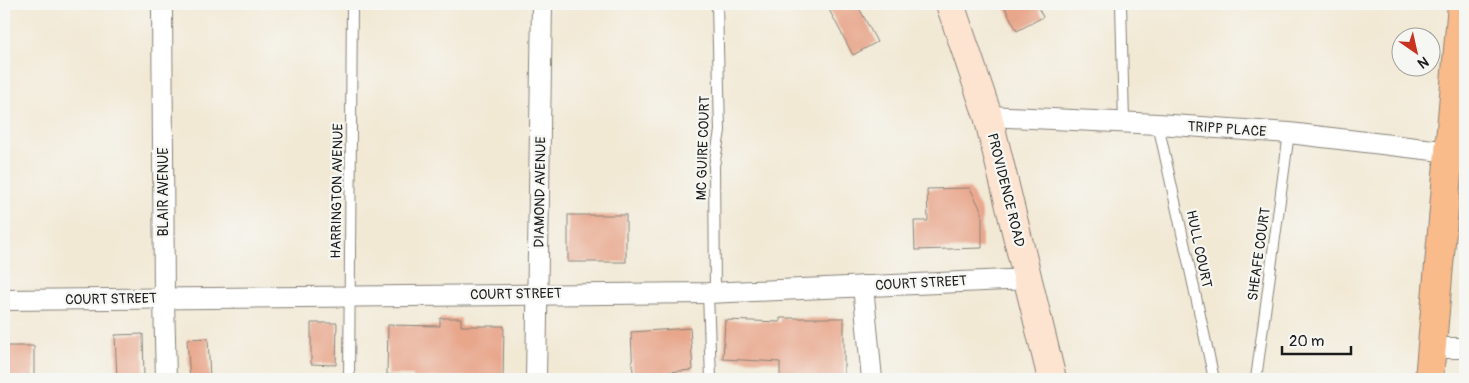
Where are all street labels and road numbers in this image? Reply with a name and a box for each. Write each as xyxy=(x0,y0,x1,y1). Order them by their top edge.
street label: MC GUIRE COURT xyxy=(693,95,713,201)
street label: TRIPP PLACE xyxy=(1187,118,1267,140)
street label: HARRINGTON AVENUE xyxy=(327,123,347,259)
street label: PROVIDENCE ROAD xyxy=(984,131,1028,249)
street label: DIAMOND AVENUE xyxy=(531,136,549,248)
street label: BLAIR AVENUE xyxy=(155,147,172,237)
street label: SHEAFE COURT xyxy=(1244,206,1274,302)
street label: HULL COURT xyxy=(1182,209,1216,290)
street label: COURT STREET xyxy=(875,272,967,294)
street label: COURT STREET xyxy=(470,285,562,303)
street label: COURT STREET xyxy=(65,290,157,308)

